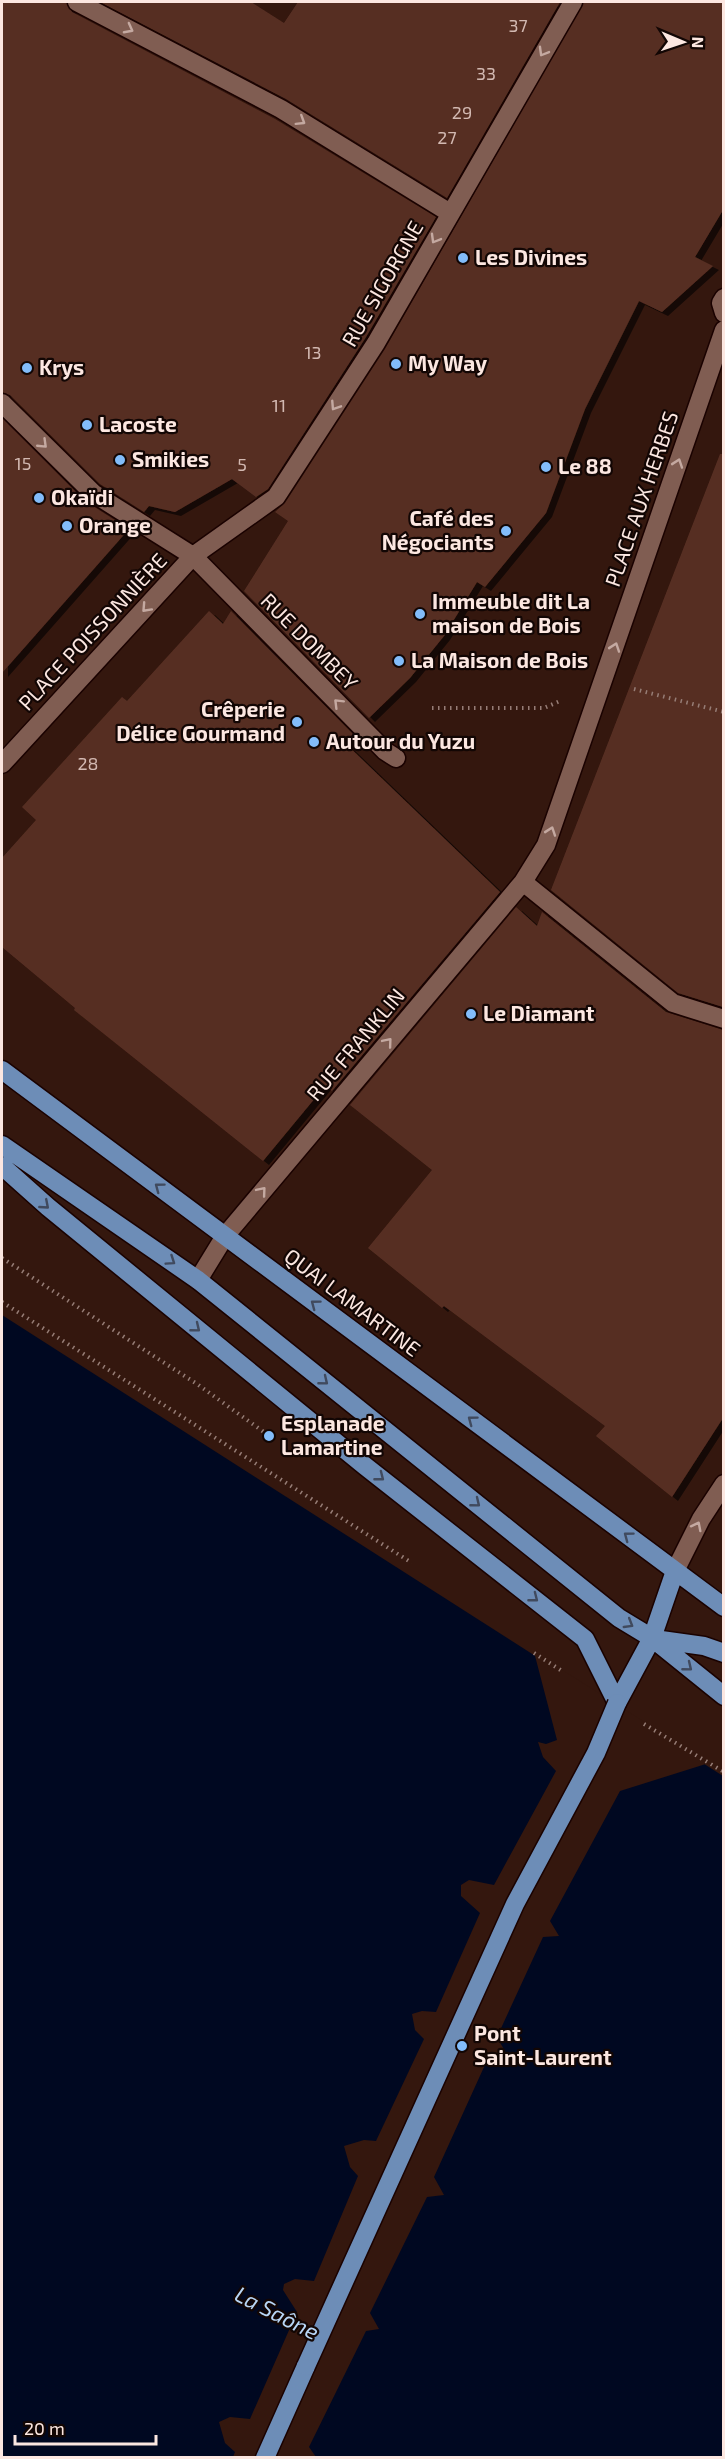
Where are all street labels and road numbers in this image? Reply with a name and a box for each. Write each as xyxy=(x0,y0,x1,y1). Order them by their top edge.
street label: RUE SIGORGNE xyxy=(336,216,428,350)
street label: PLACE AUX HERBES xyxy=(599,408,682,589)
street label: PLACE POISSONNIÈRE xyxy=(13,547,171,715)
street label: RUE DOMBEY xyxy=(256,587,364,695)
street label: RUE FRANKLIN xyxy=(301,983,409,1105)
street label: QUAI LAMARTINE xyxy=(279,1243,426,1362)

